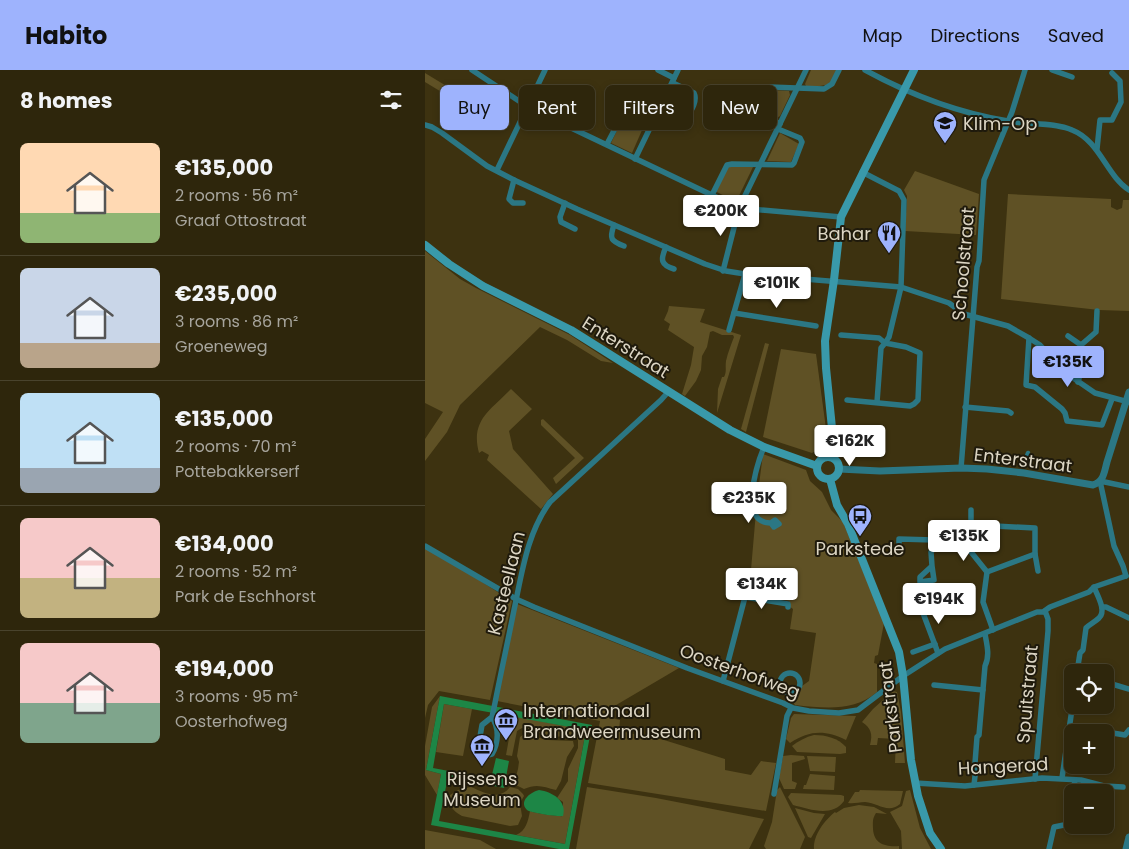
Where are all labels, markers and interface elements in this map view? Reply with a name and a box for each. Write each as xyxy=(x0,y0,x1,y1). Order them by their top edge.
text: Habito xyxy=(25,19,107,52)
text: Map xyxy=(863,23,902,48)
text: Directions xyxy=(930,23,1020,48)
text: Saved xyxy=(1048,23,1104,48)
chip: Buy xyxy=(440,85,509,130)
chip: Rent xyxy=(519,85,595,130)
chip: Filters xyxy=(605,85,693,130)
chip: New xyxy=(703,85,777,130)
text: 8 homes xyxy=(20,86,112,115)
icon: filters xyxy=(377,86,405,114)
school or university icon: Klim-Op xyxy=(932,110,958,144)
place label: Klim-Op xyxy=(963,111,1037,136)
text: €135,000 xyxy=(175,153,273,182)
icon: home xyxy=(60,163,120,223)
text: 2 rooms · 56 m² xyxy=(175,184,298,207)
pin: €200K xyxy=(686,194,756,237)
text: €200K xyxy=(694,199,748,222)
street label: Schoolstraat xyxy=(946,206,980,322)
text: Graaf Ottostraat xyxy=(175,209,307,232)
restaurant icon: Bahar xyxy=(876,220,902,254)
place label: Bahar xyxy=(817,221,871,246)
pin: €101K xyxy=(742,266,812,309)
text: €101K xyxy=(754,271,800,294)
text: €235,000 xyxy=(175,279,277,308)
icon: home xyxy=(60,288,120,348)
text: 3 rooms · 86 m² xyxy=(175,310,298,333)
street label: Enterstraat xyxy=(578,310,674,384)
text: Groeneweg xyxy=(175,335,268,358)
pin: €135K xyxy=(1033,346,1103,388)
text: €135K xyxy=(1043,350,1093,373)
text: €135,000 xyxy=(175,404,273,433)
icon: home xyxy=(60,413,120,473)
pin: €162K xyxy=(815,424,885,467)
text: €162K xyxy=(825,429,875,452)
text: 2 rooms · 70 m² xyxy=(175,435,297,458)
street label: Enterstraat xyxy=(972,442,1074,478)
text: Pottebakkerserf xyxy=(175,460,300,483)
pin: €235K xyxy=(714,482,784,524)
text: €235K xyxy=(722,486,776,509)
bus stop icon: Parkstede xyxy=(847,503,873,537)
pin: €135K xyxy=(929,520,999,562)
text: €135K xyxy=(939,524,989,547)
text: €134,000 xyxy=(175,529,274,558)
street label: Kasteellaan xyxy=(481,529,531,637)
place label: Parkstede xyxy=(815,536,905,561)
icon: home xyxy=(60,538,120,598)
text: 2 rooms · 52 m² xyxy=(175,560,297,583)
pin: €134K xyxy=(727,568,797,610)
text: €134K xyxy=(737,572,787,595)
pin: €194K xyxy=(904,582,974,625)
text: Park de Eschhorst xyxy=(175,585,316,608)
text: €194K xyxy=(914,587,964,610)
street label: Oosterhofweg xyxy=(676,638,804,704)
street label: Spuitstraat xyxy=(1010,644,1044,744)
text: €194,000 xyxy=(175,654,274,683)
street label: Parkstraat xyxy=(872,660,908,754)
icon: home xyxy=(60,663,120,723)
map controls xyxy=(1064,664,1114,834)
button: locate xyxy=(1064,664,1114,714)
text: 3 rooms · 95 m² xyxy=(175,685,298,708)
place label: Internationaal Brandweermuseum xyxy=(523,698,701,744)
museum icon: Internationaal Brandweermuseum xyxy=(493,707,519,741)
text: Oosterhofweg xyxy=(175,710,287,733)
button: + xyxy=(1064,724,1114,774)
museum icon: Rijssens Museum xyxy=(469,733,495,767)
street label: Hangerad xyxy=(957,751,1049,781)
place label: Rijssens Museum xyxy=(443,766,521,812)
button: − xyxy=(1064,784,1114,834)

